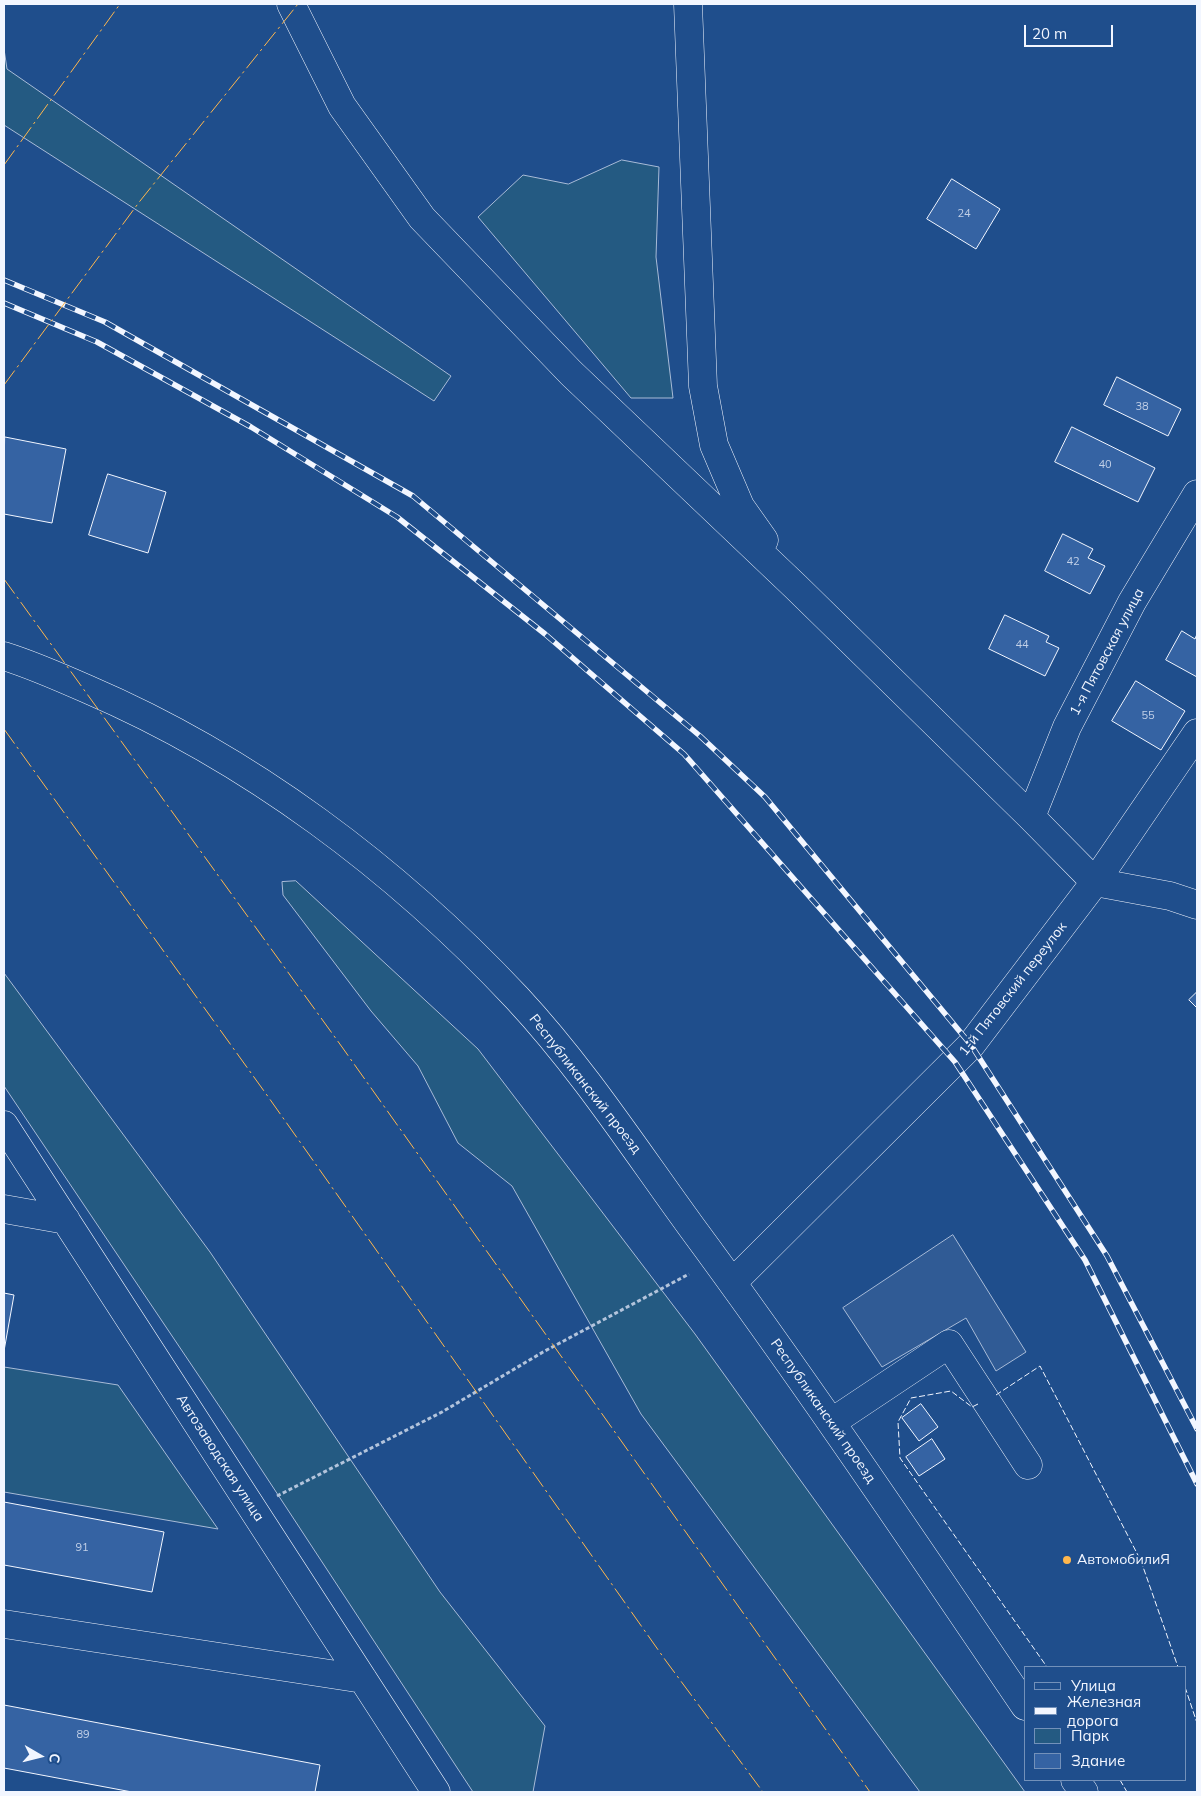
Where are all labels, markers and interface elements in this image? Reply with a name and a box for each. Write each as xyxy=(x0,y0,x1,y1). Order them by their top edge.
scale bar xyxy=(1026,15,1115,47)
text: 20 m xyxy=(1032,24,1067,43)
house number: 24 xyxy=(957,207,971,221)
house number: 38 xyxy=(1135,400,1149,414)
house number: 40 xyxy=(1098,458,1112,472)
house number: 42 xyxy=(1066,555,1080,569)
street label: 1-я Пятовская улица xyxy=(1066,586,1148,718)
house number: 44 xyxy=(1015,638,1029,652)
house number: 55 xyxy=(1141,709,1155,723)
street label: 1-й Пятовский переулок xyxy=(955,919,1071,1059)
street label: Республиканский проезд xyxy=(525,1011,645,1157)
street label: Республиканский проезд xyxy=(767,1336,879,1486)
street label: Автозаводская улица xyxy=(173,1391,267,1525)
house number: 91 xyxy=(75,1541,89,1555)
place label: АвтомобилиЯ xyxy=(1077,1552,1170,1568)
marker: АвтомобилиЯ xyxy=(1061,1554,1073,1566)
legend xyxy=(1024,1666,1186,1781)
text: Улица xyxy=(1071,1676,1116,1695)
text: Железная дорога xyxy=(1067,1692,1141,1730)
text: Парк xyxy=(1071,1726,1109,1745)
house number: 89 xyxy=(76,1728,90,1742)
north arrow xyxy=(15,1731,65,1781)
text: Здание xyxy=(1071,1751,1125,1770)
text: С xyxy=(45,1752,64,1764)

